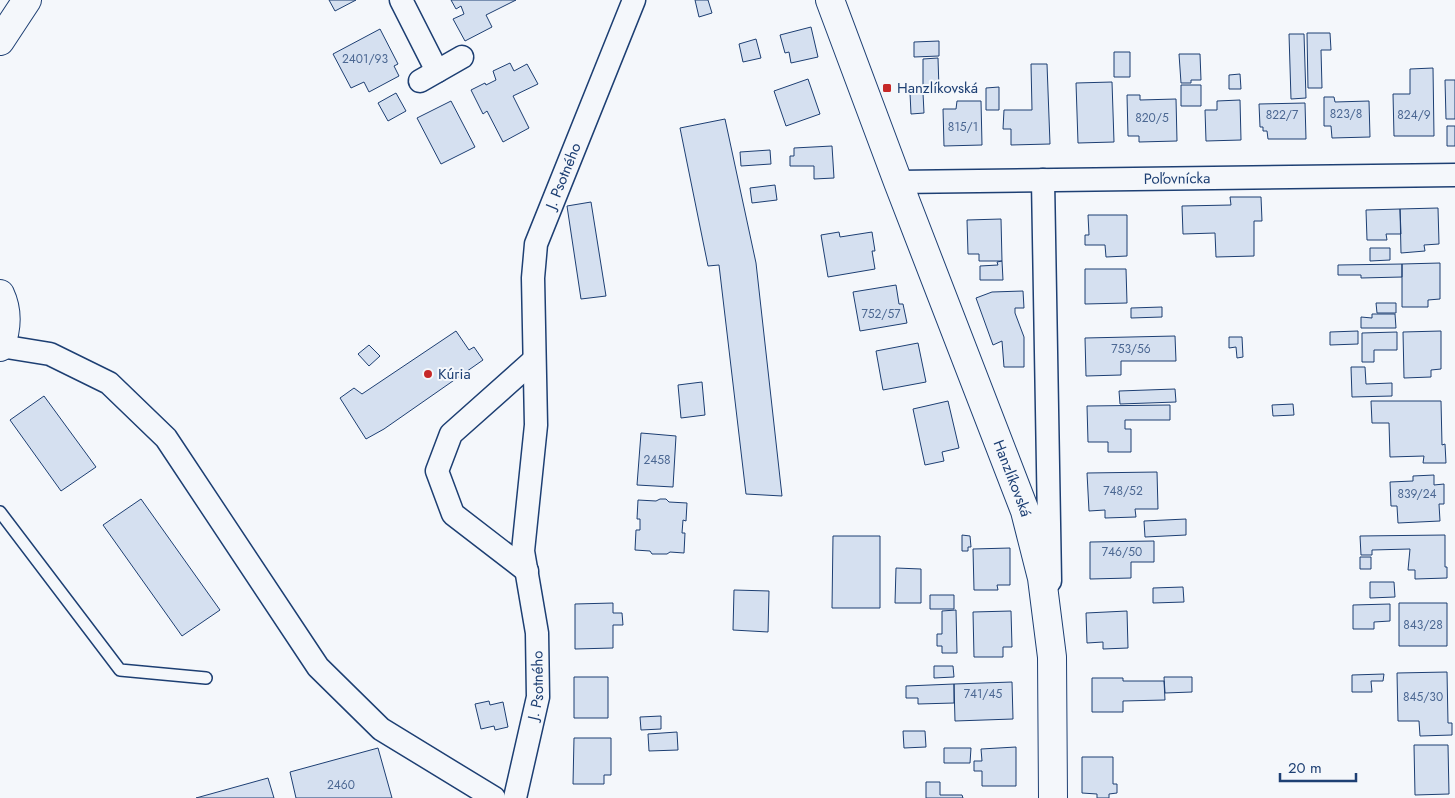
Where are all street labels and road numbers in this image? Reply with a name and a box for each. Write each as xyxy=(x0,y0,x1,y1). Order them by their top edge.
street label: J. Psotného xyxy=(539,139,587,214)
street label: Poľovnícka xyxy=(1143,167,1211,190)
street label: Hanzlíkovská xyxy=(988,437,1037,519)
street label: J. Psotného xyxy=(522,650,549,724)

